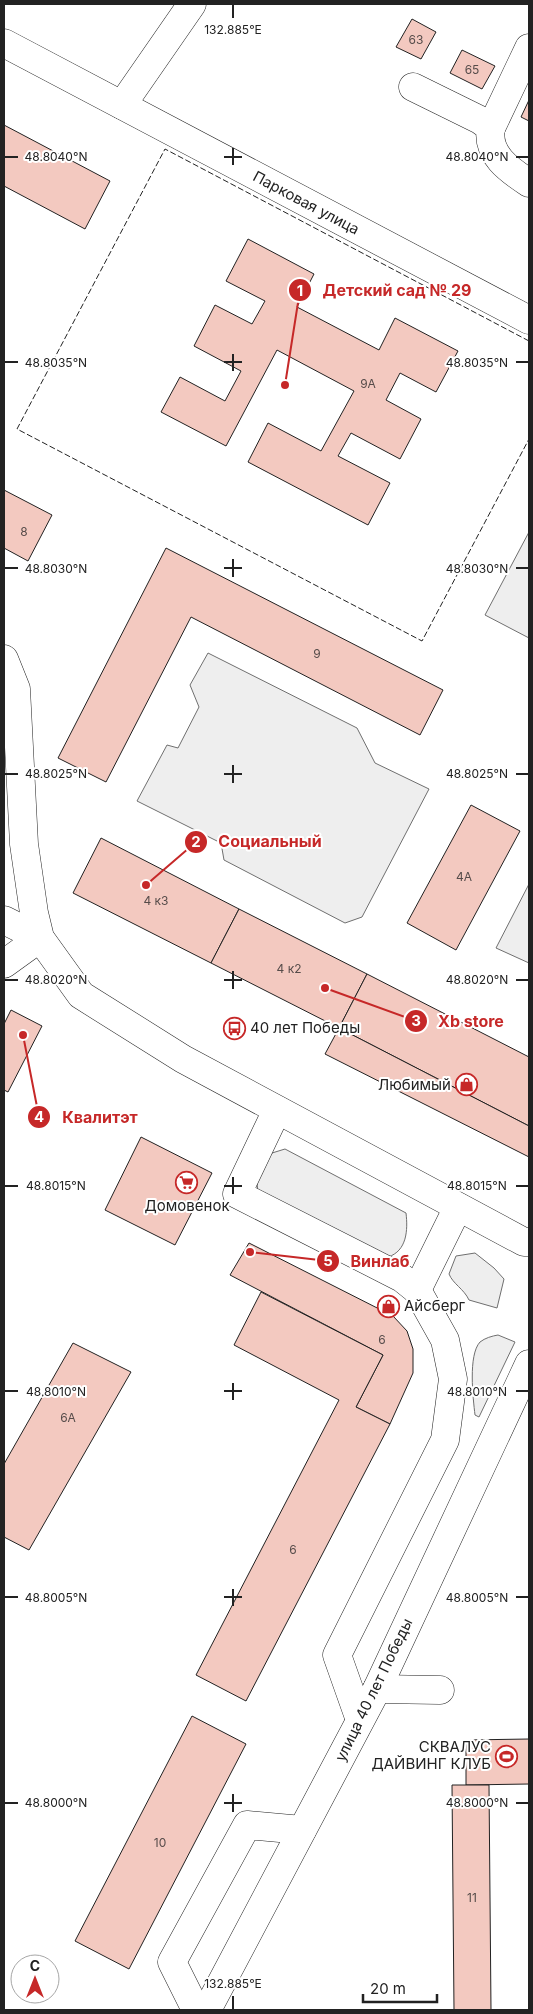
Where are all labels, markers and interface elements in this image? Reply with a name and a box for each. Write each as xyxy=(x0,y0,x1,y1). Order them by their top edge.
text: 132.885°E xyxy=(204,22,262,37)
house number: 63 xyxy=(409,32,423,47)
house number: 65 xyxy=(465,62,479,77)
text: 48.8040°N xyxy=(25,149,87,164)
text: 48.8040°N xyxy=(446,149,508,164)
street label: Парковая улица xyxy=(250,167,363,239)
callout: Детский сад № 29 xyxy=(288,275,482,306)
text: Детский сад № 29 xyxy=(323,280,471,300)
text: 1 xyxy=(297,281,303,300)
text: 48.8035°N xyxy=(25,355,87,370)
text: 48.8035°N xyxy=(446,355,508,370)
house number: 9А xyxy=(360,376,376,391)
house number: 8 xyxy=(20,524,28,539)
text: 48.8030°N xyxy=(25,561,87,576)
text: 48.8030°N xyxy=(446,561,508,576)
house number: 9 xyxy=(313,646,321,661)
text: 48.8025°N xyxy=(25,766,87,781)
text: 48.8025°N xyxy=(446,766,508,781)
callout: Социальный xyxy=(184,826,332,857)
text: Социальный xyxy=(218,831,322,851)
text: 2 xyxy=(191,832,201,851)
house number: 4А xyxy=(456,869,472,884)
house number: 4 к3 xyxy=(143,893,169,908)
house number: 4 к2 xyxy=(277,961,301,976)
text: 48.8020°N xyxy=(25,972,87,987)
text: 48.8020°N xyxy=(446,972,508,987)
callout: Xb store xyxy=(403,1005,514,1036)
text: 3 xyxy=(411,1011,421,1030)
text: Xb store xyxy=(438,1011,504,1031)
bus stop icon: 40 лет Победы xyxy=(222,1016,246,1040)
place label: 40 лет Победы xyxy=(250,1018,360,1037)
shop icon: Любимый xyxy=(455,1073,479,1097)
place label: Любимый xyxy=(378,1075,451,1094)
callout: Квалитэт xyxy=(27,1102,147,1133)
text: 4 xyxy=(34,1107,44,1126)
text: Квалитэт xyxy=(62,1107,138,1127)
supermarket icon: Домовенок xyxy=(175,1171,199,1195)
text: 48.8015°N xyxy=(26,1178,86,1193)
text: 48.8015°N xyxy=(447,1178,507,1193)
place label: Домовенок xyxy=(144,1196,230,1215)
callout: Винлаб xyxy=(316,1246,420,1277)
text: 5 xyxy=(323,1251,333,1270)
text: Винлаб xyxy=(350,1251,410,1271)
shop icon: Айсберг xyxy=(376,1294,400,1318)
place label: Айсберг xyxy=(404,1296,466,1315)
house number: 6 xyxy=(378,1332,386,1347)
text: 48.8010°N xyxy=(26,1384,86,1399)
text: 48.8010°N xyxy=(447,1384,507,1399)
house number: 6А xyxy=(60,1410,76,1425)
house number: 6 xyxy=(289,1542,297,1557)
text: 48.8005°N xyxy=(25,1590,87,1605)
text: 48.8005°N xyxy=(446,1590,508,1605)
street label: улица 40 лет Победы xyxy=(331,1615,417,1765)
place label: СКВАЛУС ДАЙВИНГ КЛУБ xyxy=(371,1737,491,1773)
sports icon: СКВАЛУС ДАЙВИНГ КЛУБ xyxy=(495,1744,519,1768)
text: 48.8000°N xyxy=(25,1795,87,1810)
text: 48.8000°N xyxy=(446,1795,508,1810)
house number: 10 xyxy=(154,1835,166,1850)
house number: 11 xyxy=(467,1890,477,1905)
north arrow xyxy=(10,1954,60,2004)
text: С xyxy=(30,1957,40,1974)
scale bar xyxy=(363,1972,437,2004)
text: 132.885°E xyxy=(204,1976,262,1991)
text: 20 m xyxy=(370,1979,406,1998)

